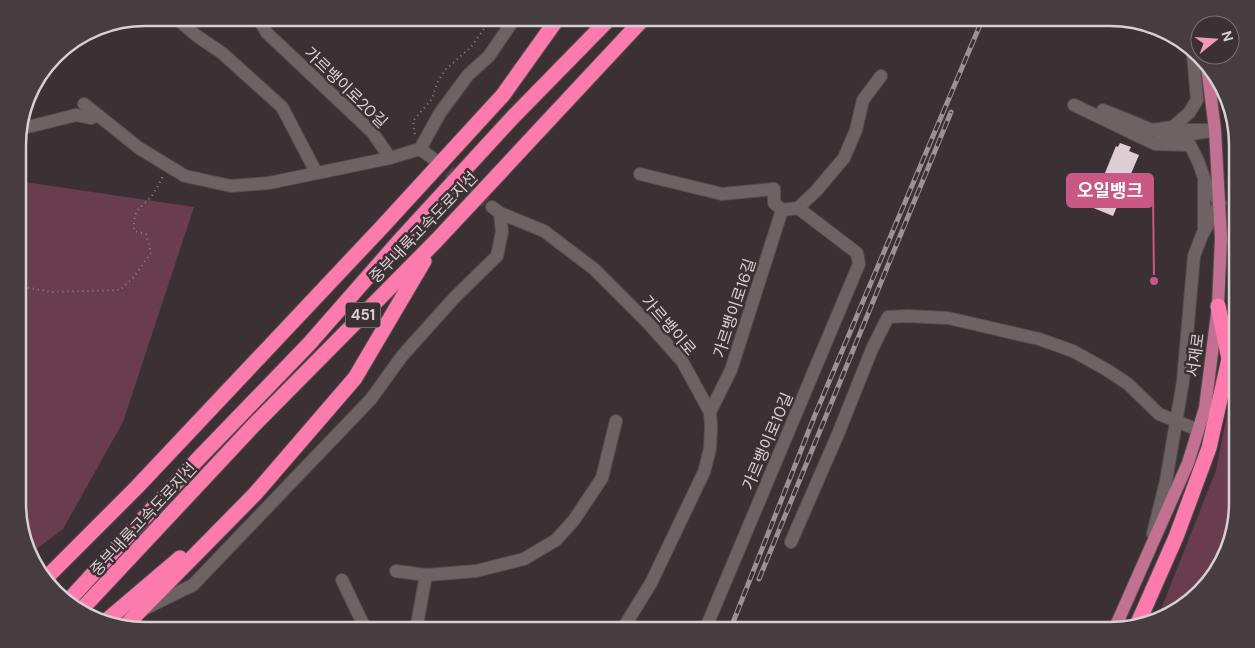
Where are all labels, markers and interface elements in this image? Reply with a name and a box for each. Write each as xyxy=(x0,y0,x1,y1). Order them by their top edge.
north arrow xyxy=(1190,15,1240,65)
text: N xyxy=(1217,29,1238,44)
street label: 가르뱅이로20길 xyxy=(299,42,392,133)
street label: 중부내륙고속도로지선 xyxy=(365,167,482,288)
callout: 오일뱅크 xyxy=(1067,174,1153,207)
text: 오일뱅크 xyxy=(1077,179,1143,203)
street label: 가르뱅이로16길 xyxy=(709,256,760,361)
street label: 가르뱅이로 xyxy=(637,291,701,360)
road number: 451 xyxy=(346,302,380,328)
street label: 서재로 xyxy=(1182,331,1209,378)
street label: 가르뱅이로10길 xyxy=(737,389,797,493)
street label: 중부내륙고속도로지선 xyxy=(85,458,201,580)

